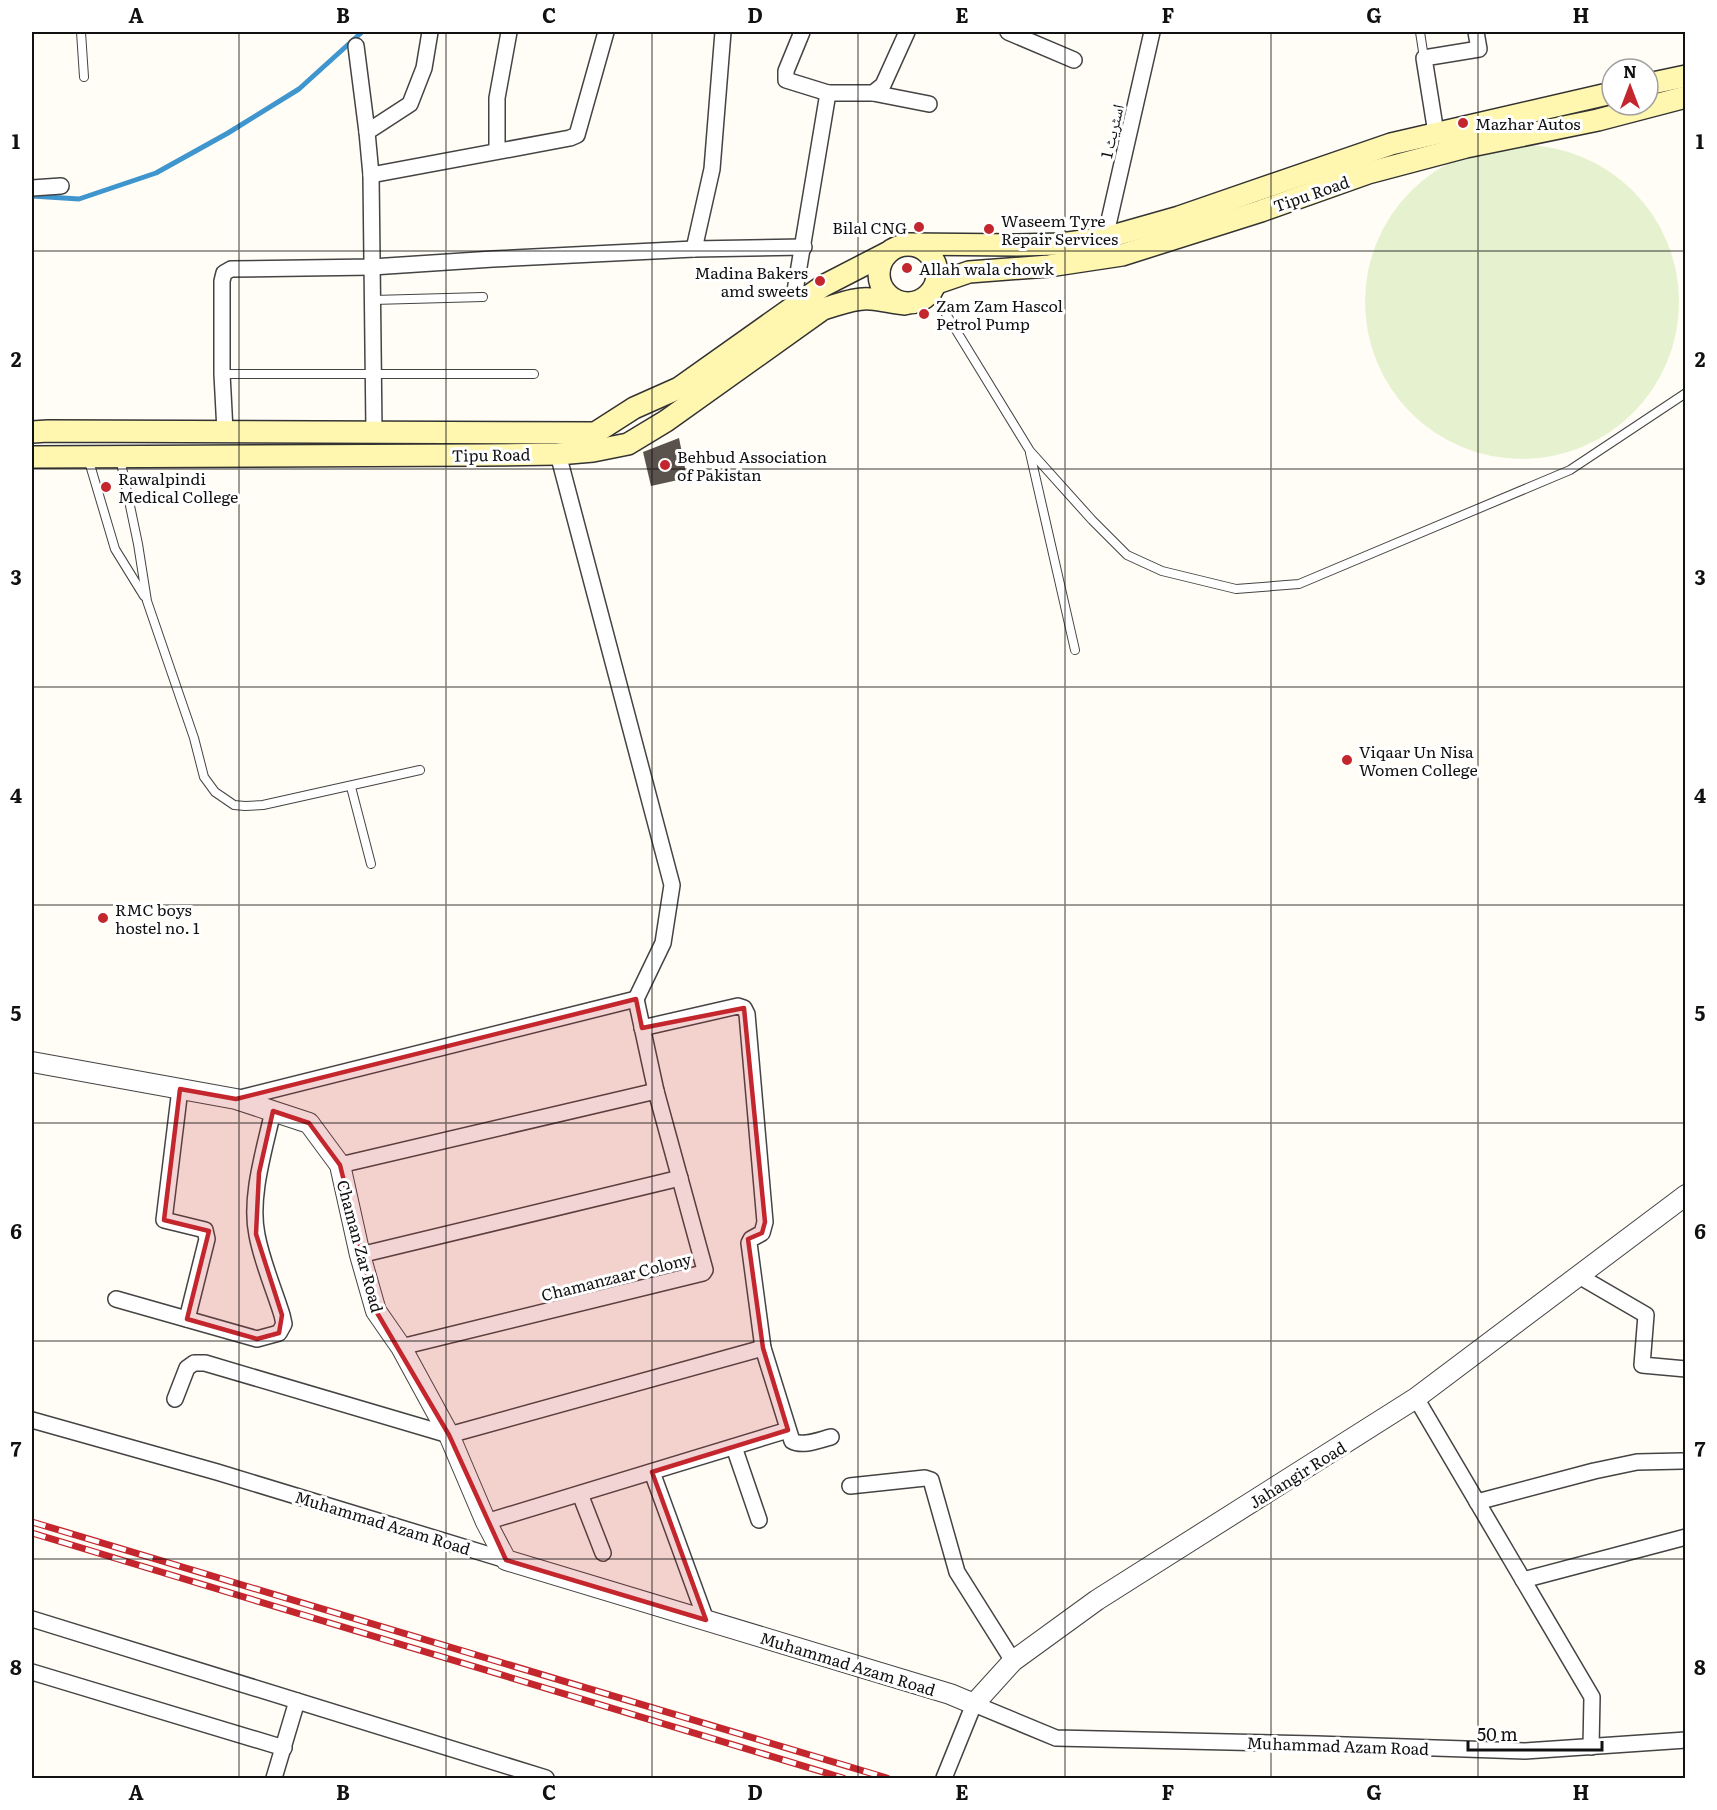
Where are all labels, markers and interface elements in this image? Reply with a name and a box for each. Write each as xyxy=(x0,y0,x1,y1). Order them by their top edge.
text: A xyxy=(128,0,144,29)
text: B xyxy=(336,0,350,29)
text: C xyxy=(542,0,556,29)
text: D xyxy=(747,0,763,29)
text: E xyxy=(955,0,969,29)
text: F xyxy=(1162,0,1175,29)
text: G xyxy=(1366,0,1382,29)
text: H xyxy=(1573,0,1589,29)
north arrow xyxy=(1600,57,1660,117)
text: N xyxy=(1623,59,1637,83)
street label: اسٹریٹ 1 xyxy=(1093,102,1129,160)
place label: Mazhar Autos xyxy=(1475,111,1581,135)
marker: Mazhar Autos xyxy=(1456,116,1470,130)
text: 1 xyxy=(12,125,20,155)
text: 1 xyxy=(1696,125,1704,155)
street label: Tipu Road xyxy=(1270,169,1352,217)
place label: Waseem Tyre Repair Services xyxy=(1001,208,1118,250)
place label: Bilal CNG xyxy=(832,215,907,239)
marker: Bilal CNG xyxy=(912,220,926,234)
marker: Waseem Tyre Repair Services xyxy=(982,222,996,236)
place label: Allah wala chowk xyxy=(919,256,1054,280)
place label: Madina Bakers amd sweets xyxy=(694,260,808,302)
marker: Allah wala chowk xyxy=(900,261,914,275)
marker: Madina Bakers amd sweets xyxy=(813,274,827,288)
place label: Zam Zam Hascol Petrol Pump xyxy=(936,293,1063,335)
marker: Zam Zam Hascol Petrol Pump xyxy=(917,307,931,321)
text: 2 xyxy=(11,343,22,373)
text: 2 xyxy=(1695,343,1706,373)
street label: Tipu Road xyxy=(451,441,531,467)
place label: Behbud Association of Pakistan xyxy=(677,444,828,486)
marker: Behbud Association of Pakistan xyxy=(658,458,672,472)
place label: Rawalpindi Medical College xyxy=(118,466,238,508)
marker: Rawalpindi Medical College xyxy=(99,480,113,494)
text: 3 xyxy=(10,561,22,591)
text: 3 xyxy=(1694,561,1706,591)
place label: Viqaar Un Nisa Women College xyxy=(1359,739,1478,781)
marker: Viqaar Un Nisa Women College xyxy=(1340,753,1354,767)
text: 4 xyxy=(10,779,22,809)
text: 4 xyxy=(1694,779,1706,809)
place label: RMC boys hostel no. 1 xyxy=(115,897,200,939)
marker: RMC boys hostel no. 1 xyxy=(96,911,110,925)
text: 5 xyxy=(11,997,22,1027)
text: 5 xyxy=(1695,997,1706,1027)
street label: Chaman Zar Road xyxy=(332,1177,390,1315)
text: 6 xyxy=(10,1215,22,1245)
text: 6 xyxy=(1694,1215,1706,1245)
street label: Chamanzaar Colony xyxy=(538,1246,694,1306)
text: 7 xyxy=(11,1433,22,1463)
text: 7 xyxy=(1695,1433,1706,1463)
street label: Jahangir Road xyxy=(1244,1434,1350,1513)
street label: Muhammad Azam Road xyxy=(292,1484,474,1560)
street label: Muhammad Azam Road xyxy=(757,1625,939,1701)
text: 8 xyxy=(10,1651,22,1681)
text: 8 xyxy=(1694,1651,1706,1681)
scale bar xyxy=(1468,1714,1602,1752)
text: 50 m xyxy=(1477,1720,1518,1747)
street label: Muhammad Azam Road xyxy=(1246,1730,1430,1760)
text: A xyxy=(128,1776,144,1806)
text: B xyxy=(336,1776,350,1806)
text: C xyxy=(542,1776,556,1806)
text: D xyxy=(747,1776,763,1806)
text: E xyxy=(955,1776,969,1806)
text: F xyxy=(1162,1776,1175,1806)
text: G xyxy=(1366,1776,1382,1806)
text: H xyxy=(1573,1776,1589,1806)

